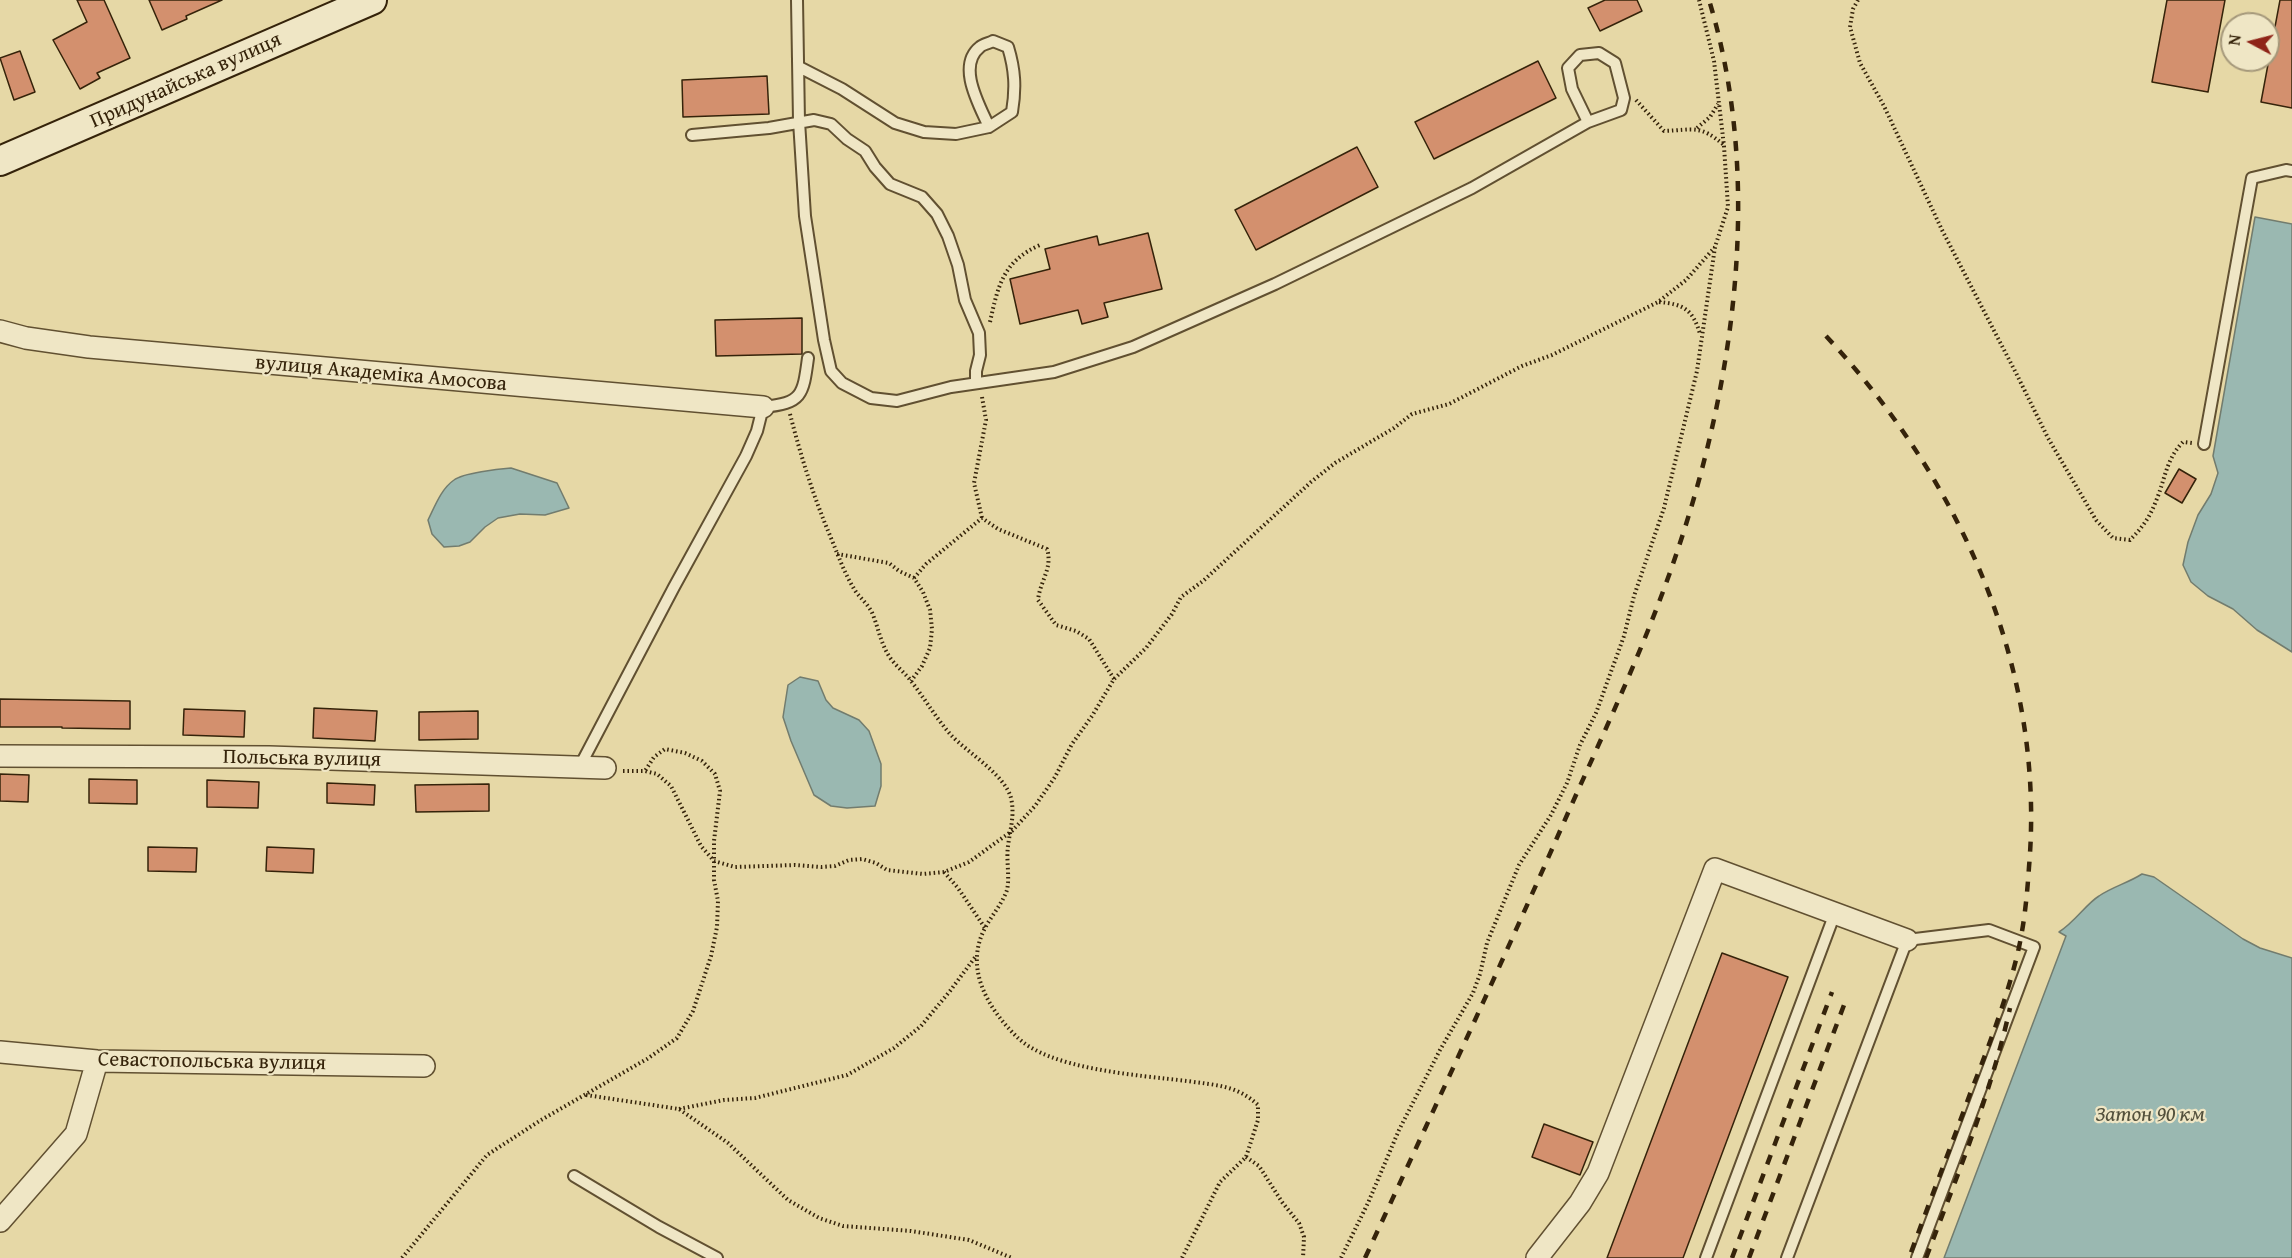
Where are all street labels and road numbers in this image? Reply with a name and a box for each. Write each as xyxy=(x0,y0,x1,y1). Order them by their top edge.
street label: Придунайська вулиця xyxy=(87,27,285,135)
street label: вулиця Академіка Амосова xyxy=(254,350,508,398)
street label: Польська вулиця xyxy=(223,745,381,773)
street label: Севастопольська вулиця xyxy=(98,1047,326,1077)

